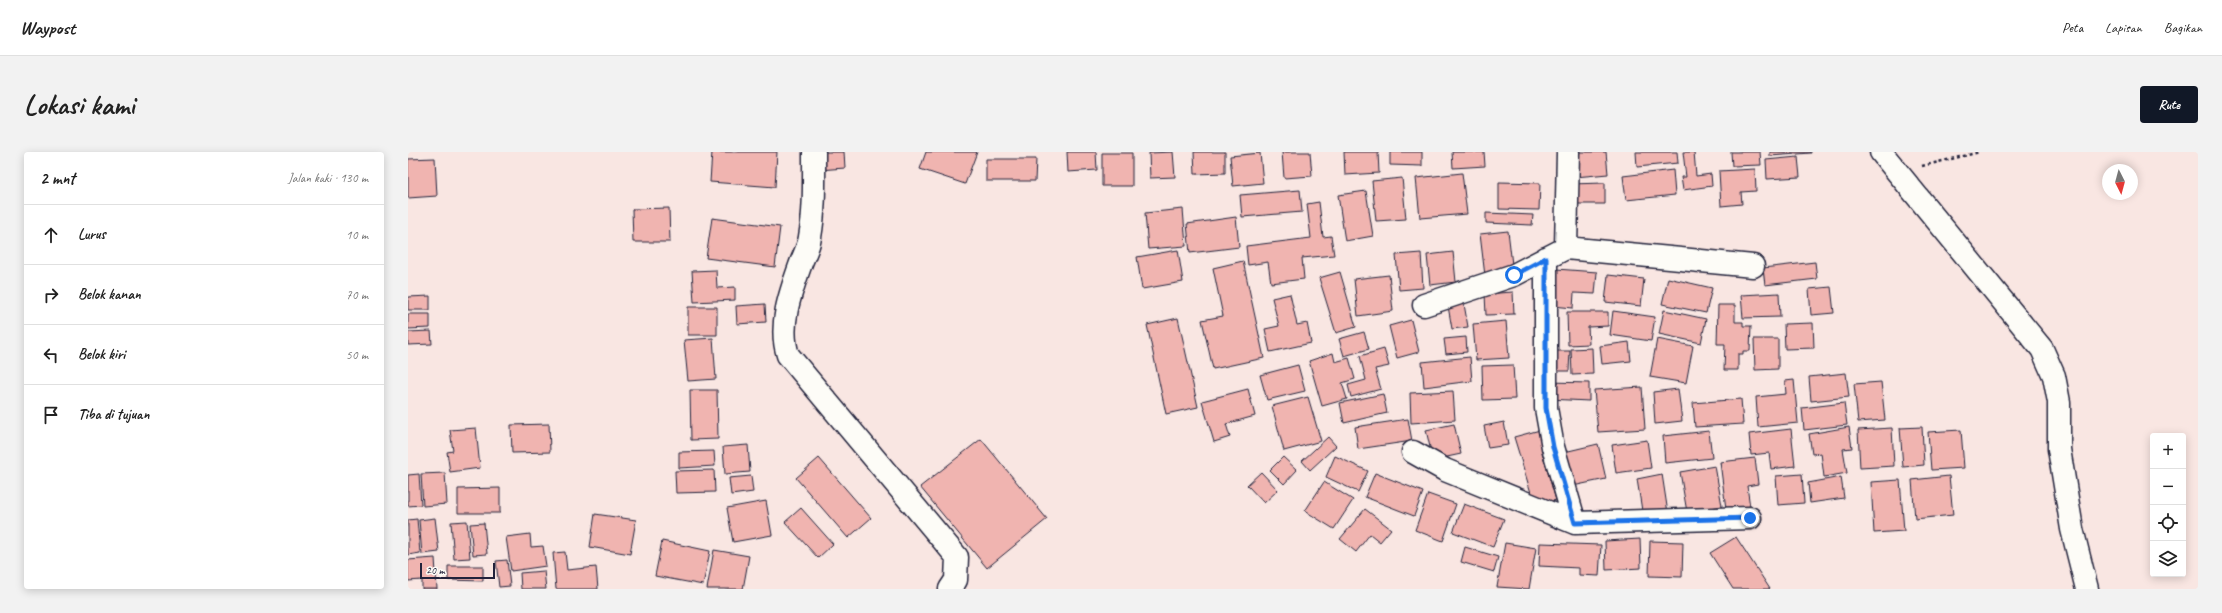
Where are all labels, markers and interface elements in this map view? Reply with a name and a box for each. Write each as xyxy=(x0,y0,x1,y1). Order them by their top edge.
text: Waypost xyxy=(20,16,75,40)
text: Peta xyxy=(2062,19,2083,36)
text: Lapisan xyxy=(2105,19,2142,36)
text: Bagikan xyxy=(2164,19,2202,36)
button: Rute xyxy=(2140,86,2198,123)
text: Lokasi kami xyxy=(24,87,134,122)
north arrow xyxy=(2102,164,2138,200)
text: 2 mnt xyxy=(40,168,75,189)
text: Jalan kaki · 130 m xyxy=(288,170,368,186)
icon: ahead xyxy=(40,224,62,246)
text: Lurus xyxy=(78,225,106,244)
text: 10 m xyxy=(346,227,368,243)
route start xyxy=(1505,266,1523,284)
icon: right xyxy=(40,284,62,306)
text: Belok kanan xyxy=(78,285,141,304)
text: 70 m xyxy=(346,287,368,303)
icon: left xyxy=(40,344,62,366)
text: Belok kiri xyxy=(78,345,125,364)
text: 50 m xyxy=(346,347,368,363)
icon: arrive xyxy=(40,404,62,426)
text: Tiba di tujuan xyxy=(78,405,149,424)
map controls xyxy=(2150,433,2186,577)
button: + xyxy=(2150,433,2186,469)
button: − xyxy=(2150,469,2186,505)
button: locate xyxy=(2150,505,2186,541)
route end xyxy=(1741,509,1759,527)
button: layers xyxy=(2150,541,2186,577)
scale bar xyxy=(420,561,495,580)
text: 20 m xyxy=(426,563,445,577)

